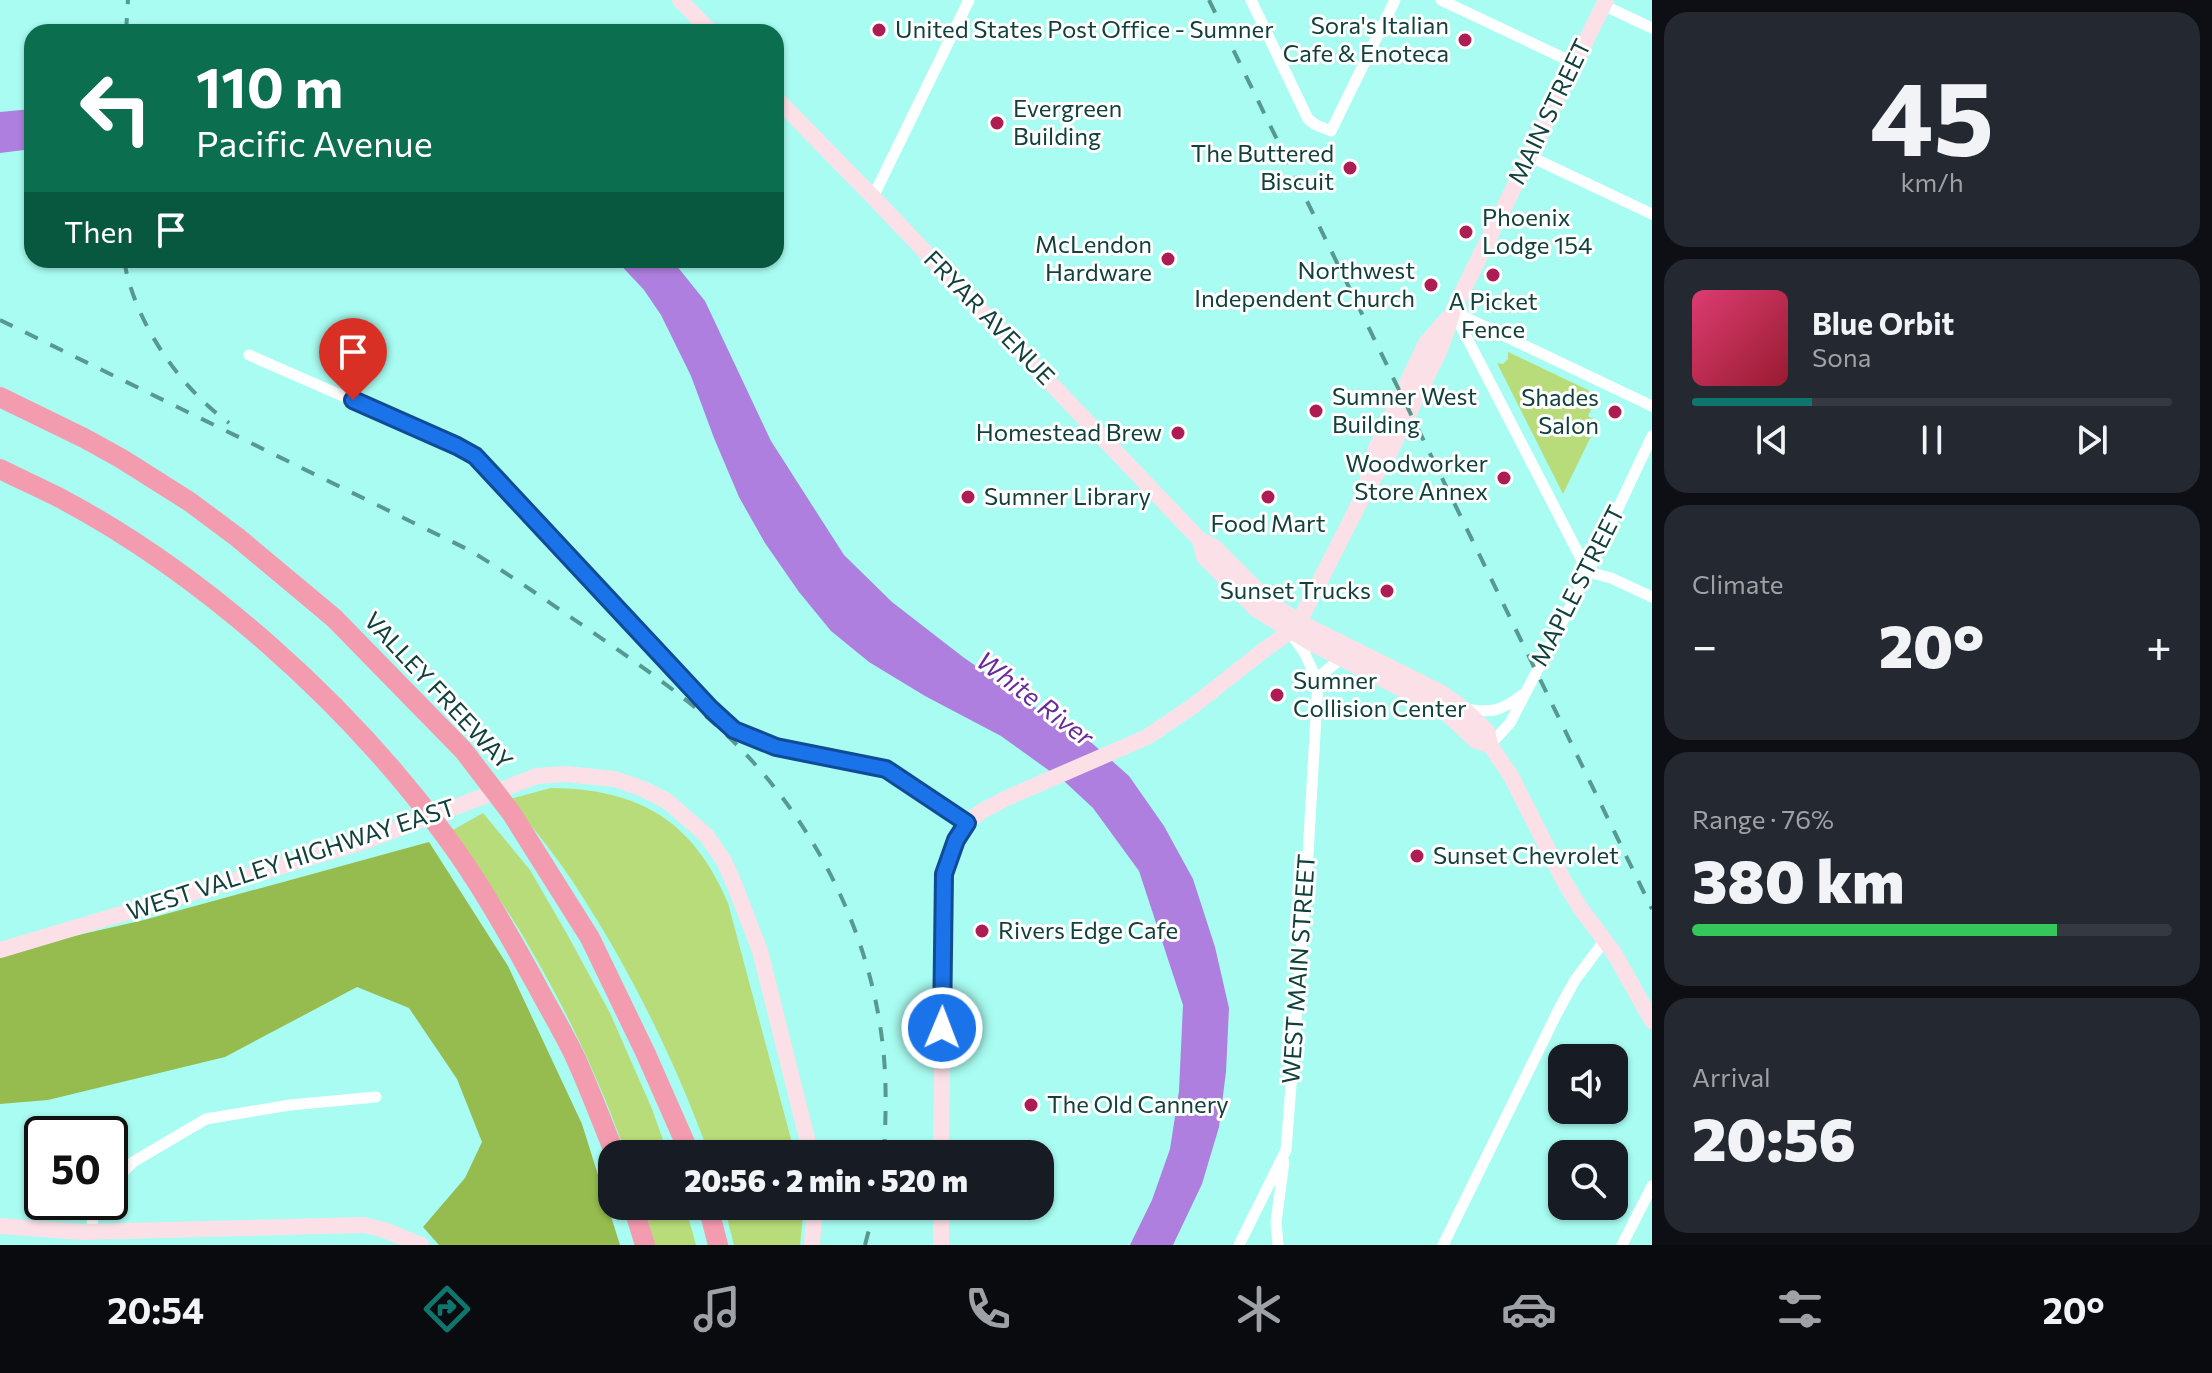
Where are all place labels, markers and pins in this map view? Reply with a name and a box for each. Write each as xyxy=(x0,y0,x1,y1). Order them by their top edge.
place label: Sora's Italian Cafe & Enoteca xyxy=(1283,10,1449,67)
place label: United States Post Office - Sumner xyxy=(895,14,1274,43)
marker: United States Post Office - Sumner xyxy=(870,21,888,39)
marker: Sora's Italian Cafe & Enoteca xyxy=(1456,31,1474,49)
place label: Evergreen Building xyxy=(1013,93,1122,150)
marker: Evergreen Building xyxy=(988,114,1006,132)
place label: The Buttered Biscuit xyxy=(1191,138,1334,195)
marker: The Buttered Biscuit xyxy=(1341,159,1359,177)
place label: Phoenix Lodge 154 xyxy=(1482,202,1592,259)
marker: Phoenix Lodge 154 xyxy=(1457,223,1475,241)
place label: McLendon Hardware xyxy=(1035,229,1152,286)
marker: McLendon Hardware xyxy=(1159,250,1177,268)
place label: Northwest Independent Church xyxy=(1194,255,1415,312)
marker: A Picket Fence xyxy=(1484,266,1502,284)
marker: Northwest Independent Church xyxy=(1422,276,1440,294)
place label: A Picket Fence xyxy=(1448,286,1538,343)
pin xyxy=(319,318,387,400)
place label: Sumner West Building xyxy=(1332,381,1477,438)
place label: Shades Salon xyxy=(1521,382,1599,439)
marker: Sumner West Building xyxy=(1307,402,1325,420)
marker: Shades Salon xyxy=(1606,403,1624,421)
place label: Homestead Brew xyxy=(976,417,1162,446)
marker: Homestead Brew xyxy=(1169,424,1187,442)
place label: Woodworker Store Annex xyxy=(1345,448,1488,505)
marker: Woodworker Store Annex xyxy=(1495,469,1513,487)
place label: Sumner Library xyxy=(984,481,1151,510)
marker: Sumner Library xyxy=(959,488,977,506)
marker: Food Mart xyxy=(1259,488,1277,506)
place label: Food Mart xyxy=(1210,508,1326,537)
place label: Sunset Trucks xyxy=(1220,575,1371,604)
marker: Sunset Trucks xyxy=(1378,582,1396,600)
place label: Sumner Collision Center xyxy=(1293,665,1467,722)
marker: Sumner Collision Center xyxy=(1268,686,1286,704)
place label: Sunset Chevrolet xyxy=(1433,840,1619,869)
marker: Sunset Chevrolet xyxy=(1408,847,1426,865)
place label: Rivers Edge Cafe xyxy=(998,915,1178,944)
marker: Rivers Edge Cafe xyxy=(973,922,991,940)
place label: The Old Cannery xyxy=(1047,1089,1229,1118)
marker: The Old Cannery xyxy=(1022,1096,1040,1114)

